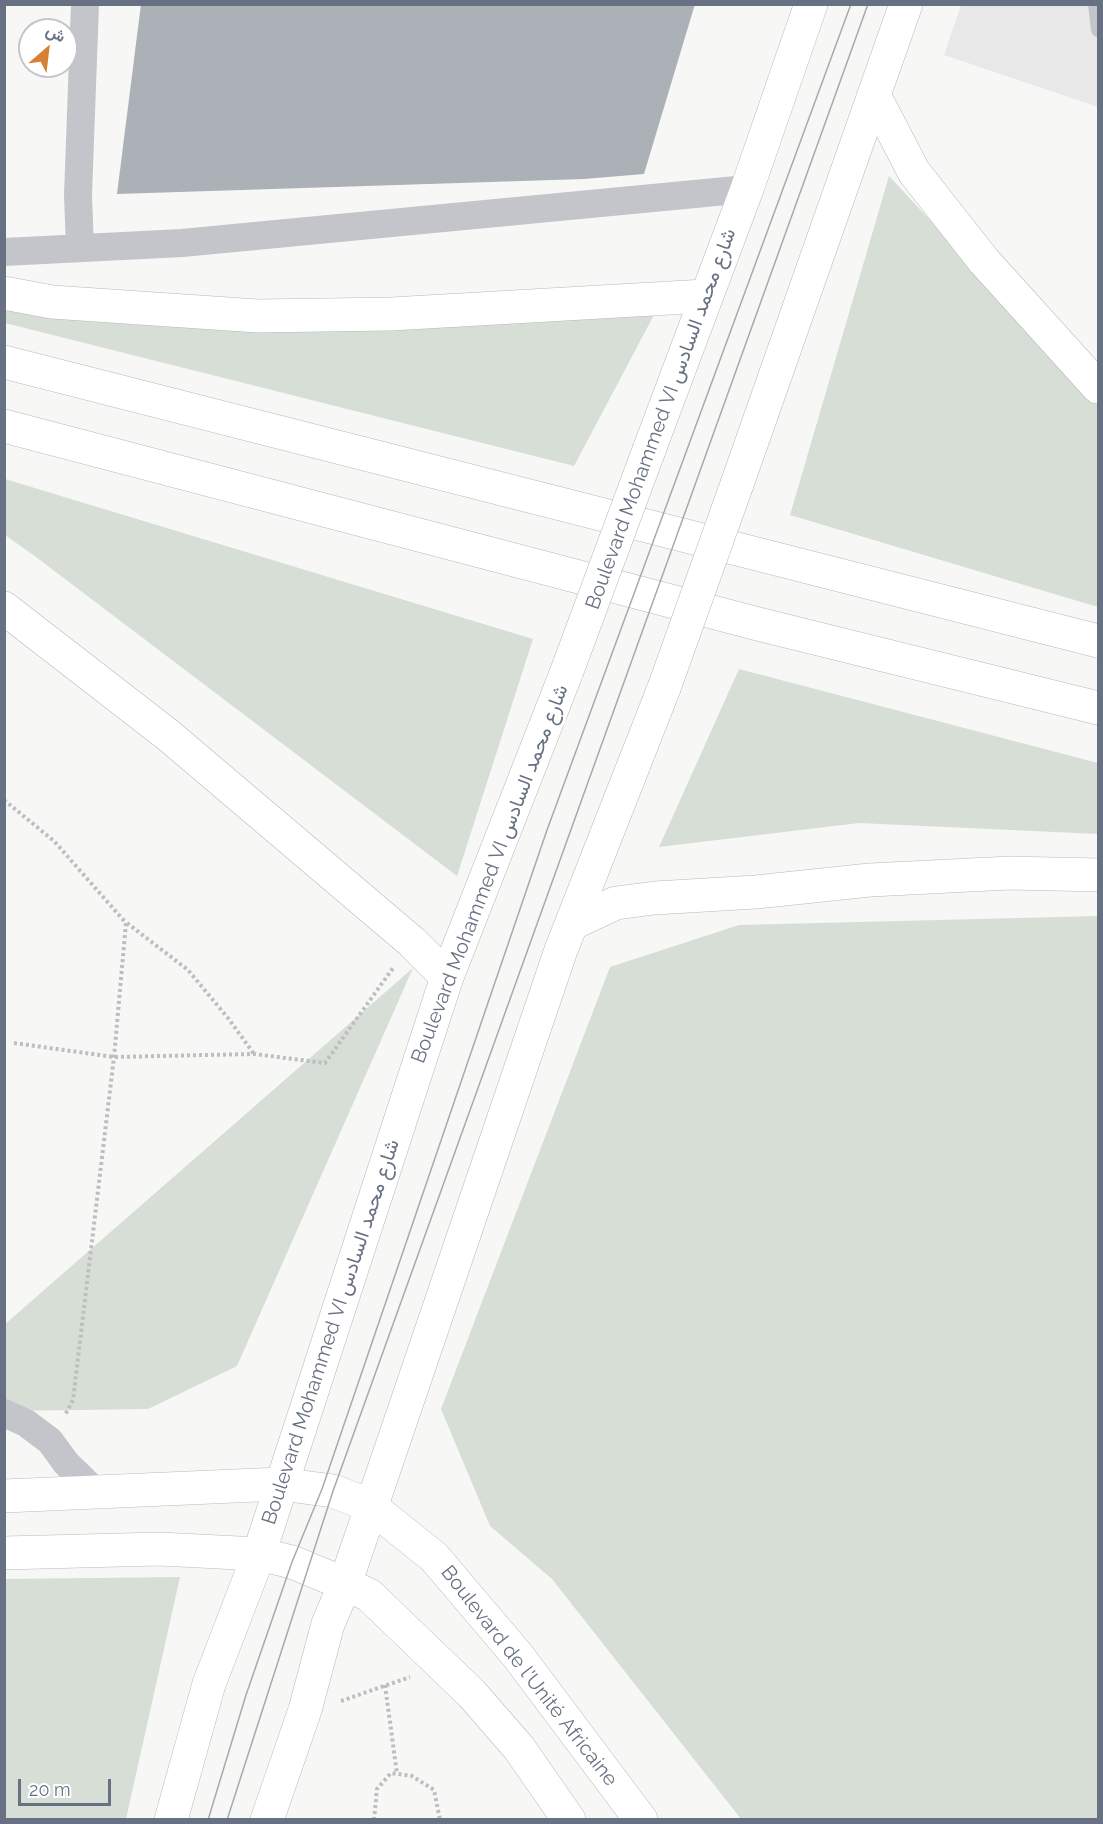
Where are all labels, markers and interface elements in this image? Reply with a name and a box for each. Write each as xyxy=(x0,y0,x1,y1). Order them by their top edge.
north arrow xyxy=(18,18,78,78)
text: ش xyxy=(43,21,69,46)
street label: Boulevard Mohammed VI شارع محمد السادس xyxy=(581,225,741,613)
street label: Boulevard Mohammed VI شارع محمد السادس xyxy=(406,681,574,1067)
street label: Boulevard Mohammed VI شارع محمد السادس xyxy=(257,1136,405,1528)
street label: Boulevard de l'Unité Africaine xyxy=(435,1561,623,1791)
scale bar xyxy=(21,1767,114,1805)
text: 20 m xyxy=(29,1779,71,1800)

